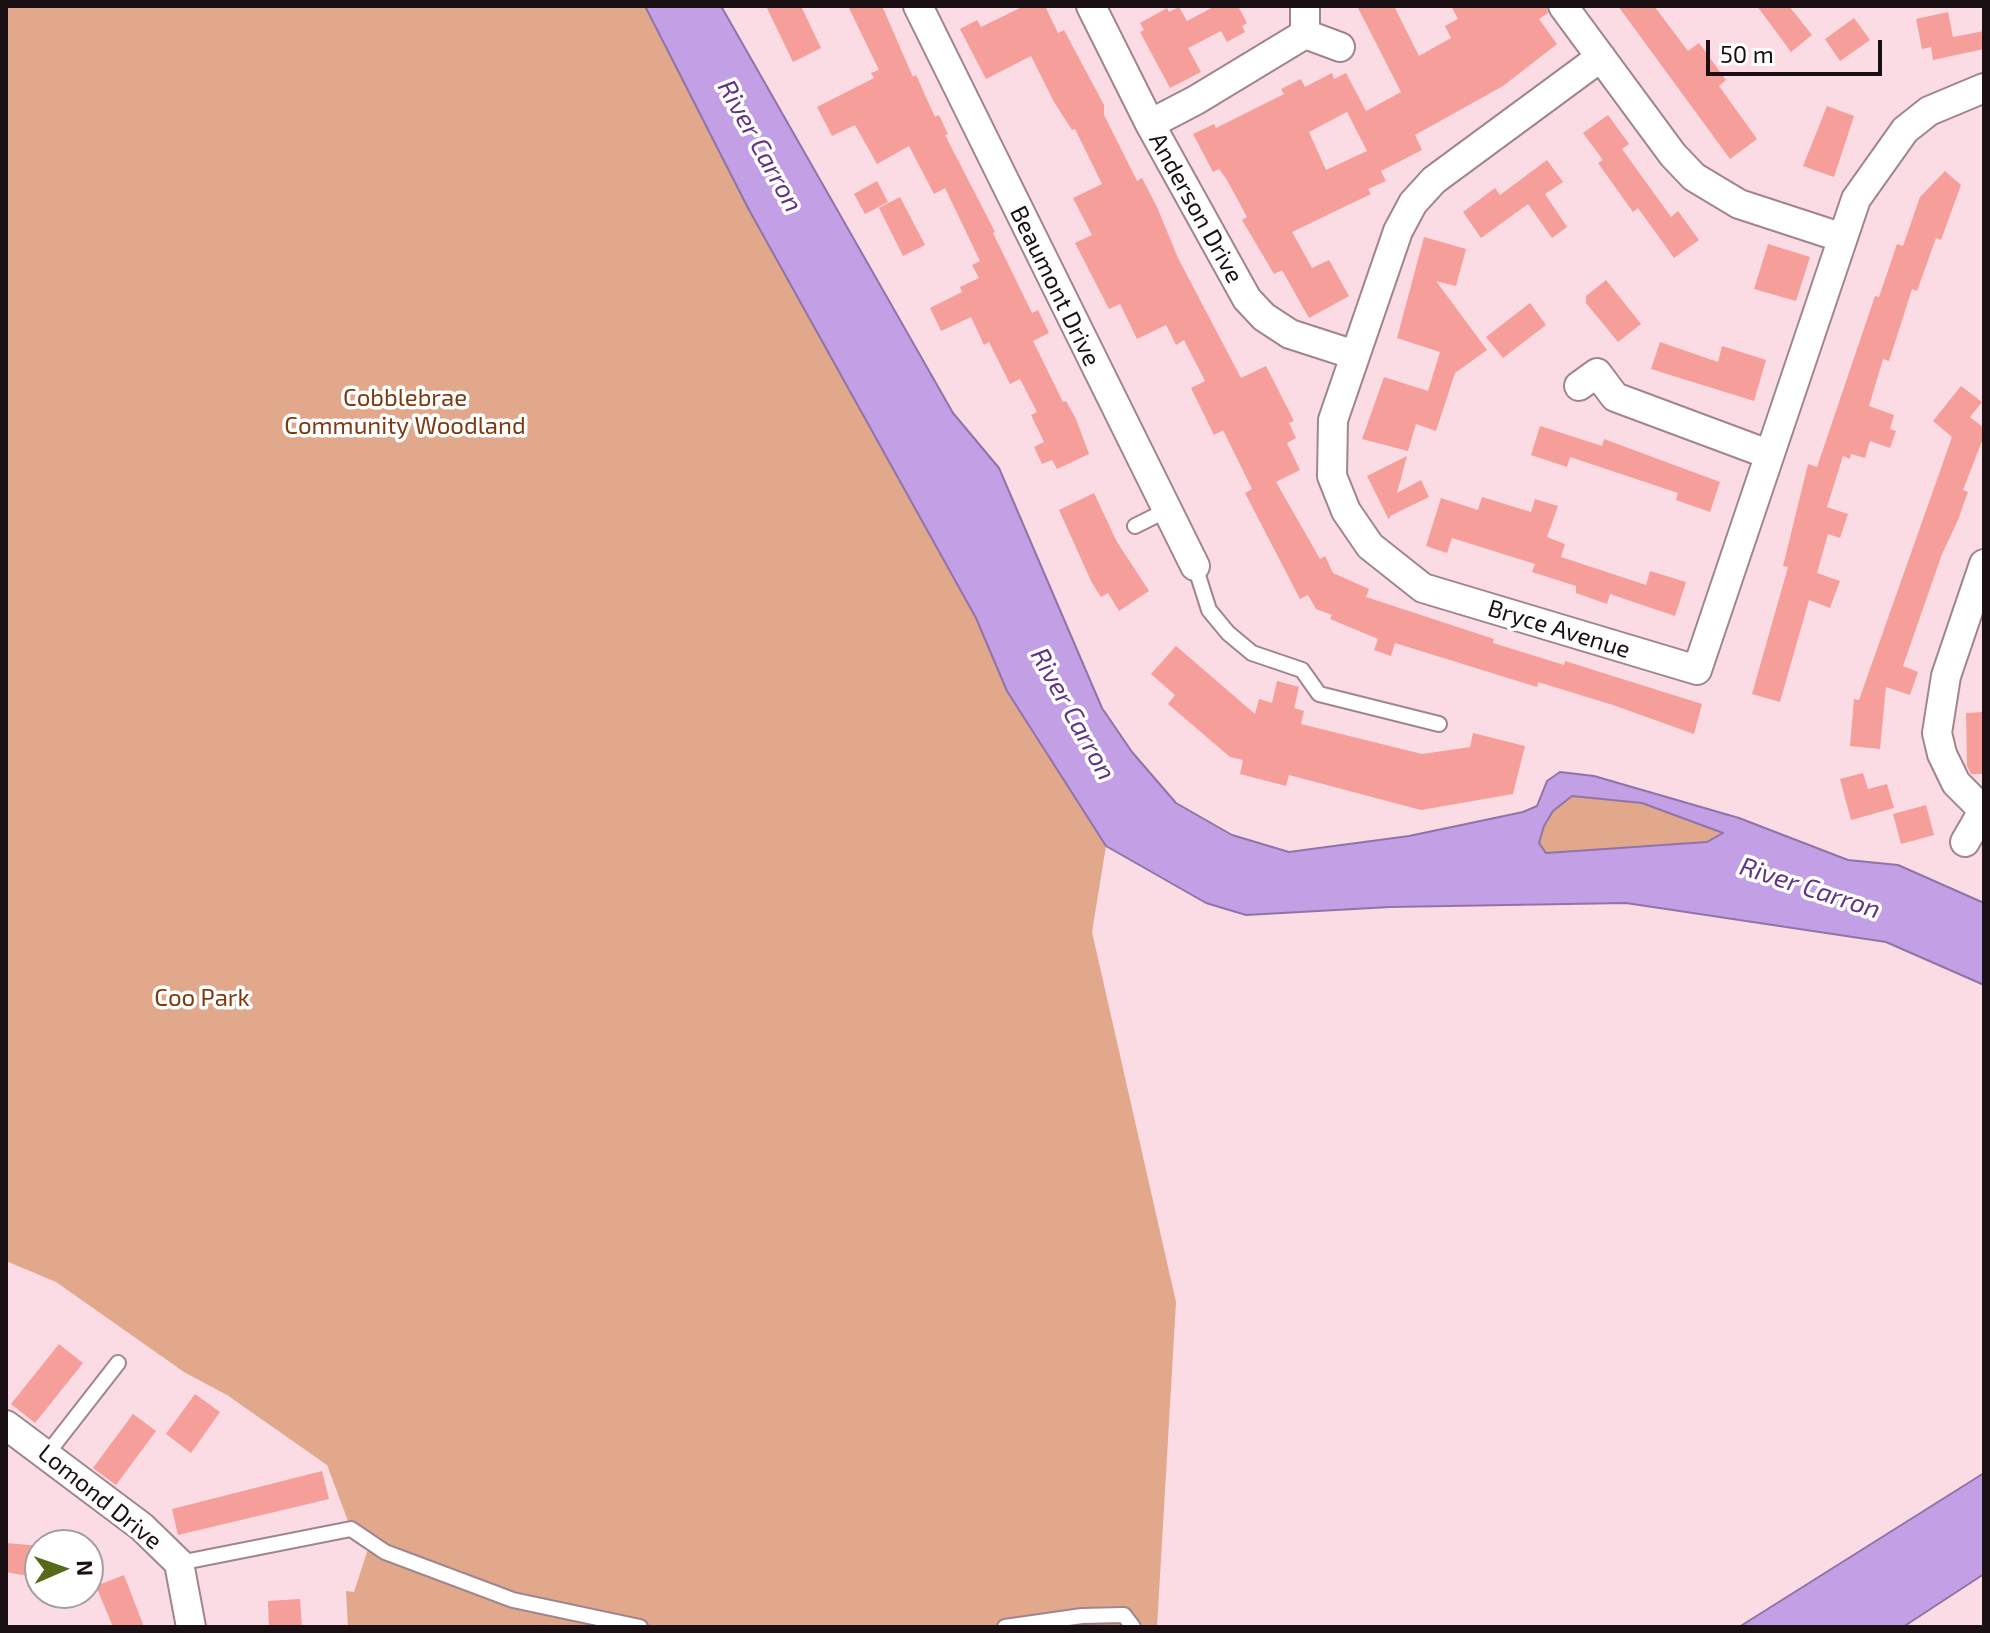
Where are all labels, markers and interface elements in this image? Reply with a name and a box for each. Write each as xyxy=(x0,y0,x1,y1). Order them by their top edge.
scale bar xyxy=(1710,24,1886,74)
text: 50 m xyxy=(1720,39,1774,68)
water label: River Carron xyxy=(711,75,809,217)
street label: Anderson Drive xyxy=(1143,128,1249,288)
street label: Beaumont Drive xyxy=(1004,201,1106,371)
park label: Cobblebrae Community Woodland xyxy=(284,384,526,440)
street label: Bryce Avenue xyxy=(1484,594,1634,664)
water label: River Carron xyxy=(1024,643,1122,785)
water label: River Carron xyxy=(1736,851,1884,925)
park label: Coo Park xyxy=(154,984,250,1012)
street label: Lomond Drive xyxy=(32,1438,168,1556)
north arrow xyxy=(24,1529,104,1609)
text: N xyxy=(73,1560,99,1577)

